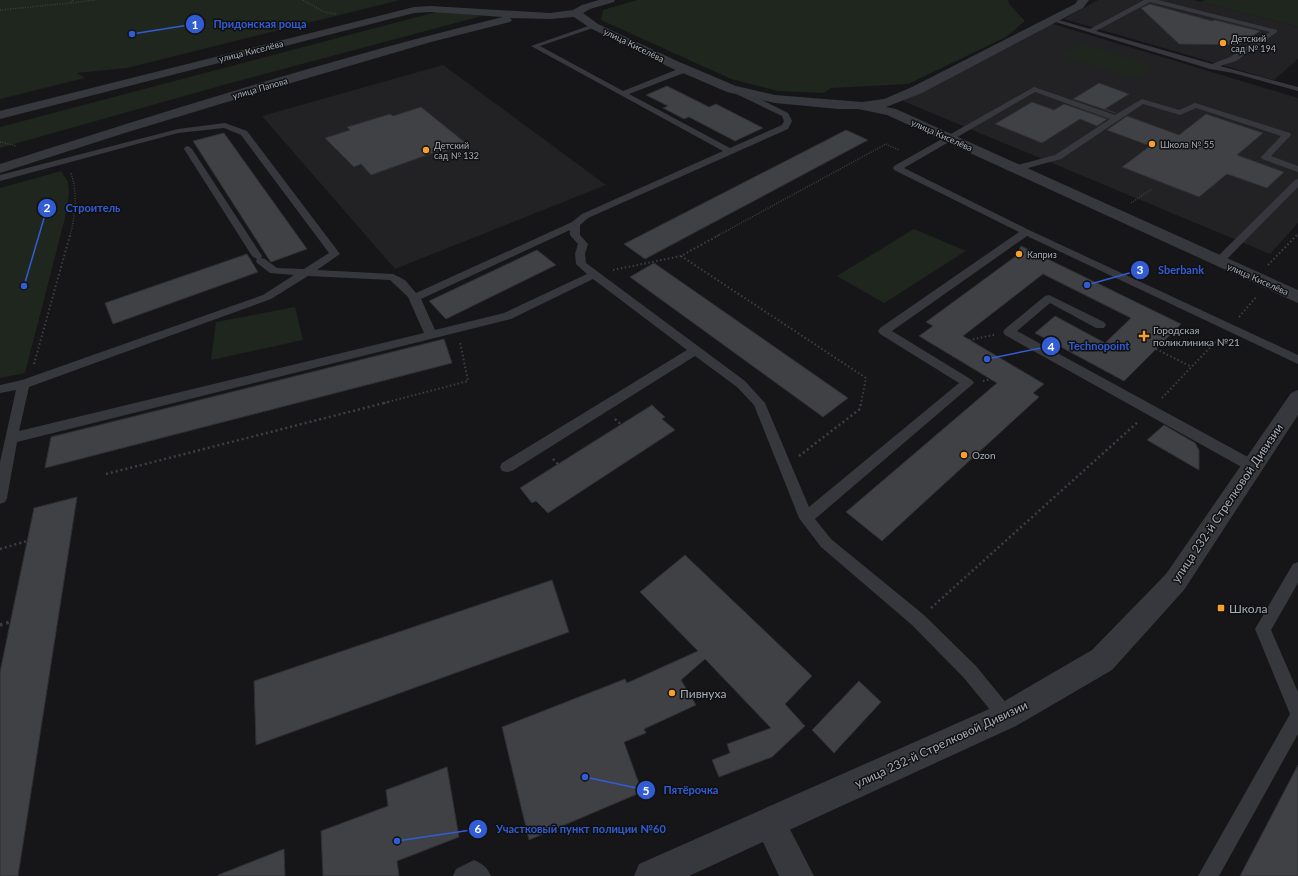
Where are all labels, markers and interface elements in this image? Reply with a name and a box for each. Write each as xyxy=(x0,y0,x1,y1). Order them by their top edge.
callout: Придонская роща xyxy=(185,13,315,36)
text: 1 xyxy=(192,17,199,32)
text: Придонская роща xyxy=(213,17,307,30)
street label: улица Киселёва xyxy=(602,26,666,64)
place label: Детский сад № 194 xyxy=(1231,33,1276,54)
street label: улица Киселёва xyxy=(218,38,284,64)
marker: Детский сад № 194 xyxy=(1218,38,1228,48)
street label: улица Папова xyxy=(231,75,289,101)
street label: улица Киселёва xyxy=(910,117,974,153)
marker: Школа № 55 xyxy=(1147,139,1157,149)
place label: Школа № 55 xyxy=(1160,139,1214,150)
place label: Детский сад № 132 xyxy=(434,140,479,161)
marker: Детский сад № 132 xyxy=(421,145,431,155)
callout: Строитель xyxy=(37,196,128,219)
text: 2 xyxy=(44,200,51,215)
text: Строитель xyxy=(66,201,121,214)
marker: Каприз xyxy=(1014,249,1024,259)
place label: Каприз xyxy=(1027,249,1057,260)
callout: Sberbank xyxy=(1130,258,1212,281)
street label: улица Киселёва xyxy=(1226,261,1290,297)
text: 3 xyxy=(1137,262,1144,277)
text: Sberbank xyxy=(1158,263,1204,276)
place label: Городская поликлиника №21 xyxy=(1153,324,1240,348)
marker: Городская поликлиника №21 xyxy=(1138,330,1150,342)
callout: Technopoint xyxy=(1041,335,1137,358)
text: 4 xyxy=(1048,339,1055,354)
text: Technopoint xyxy=(1069,339,1130,352)
street label: улица 232-й Стрелковой Дивизии xyxy=(1168,420,1286,585)
place label: Ozon xyxy=(972,449,996,461)
marker: Ozon xyxy=(959,450,969,460)
place label: Школа xyxy=(1229,601,1267,616)
marker: Школа xyxy=(1216,603,1226,613)
place label: Пивнуха xyxy=(680,686,727,701)
marker: Пивнуха xyxy=(667,688,677,698)
street label: улица 232-й Стрелковой Дивизии xyxy=(852,697,1030,791)
callout: Пятёрочка xyxy=(636,779,727,802)
text: 5 xyxy=(643,783,650,798)
text: Пятёрочка xyxy=(664,783,718,796)
callout: Участковый пункт полиции №60 xyxy=(468,817,674,840)
text: 6 xyxy=(475,821,482,836)
text: Участковый пункт полиции №60 xyxy=(495,822,667,835)

